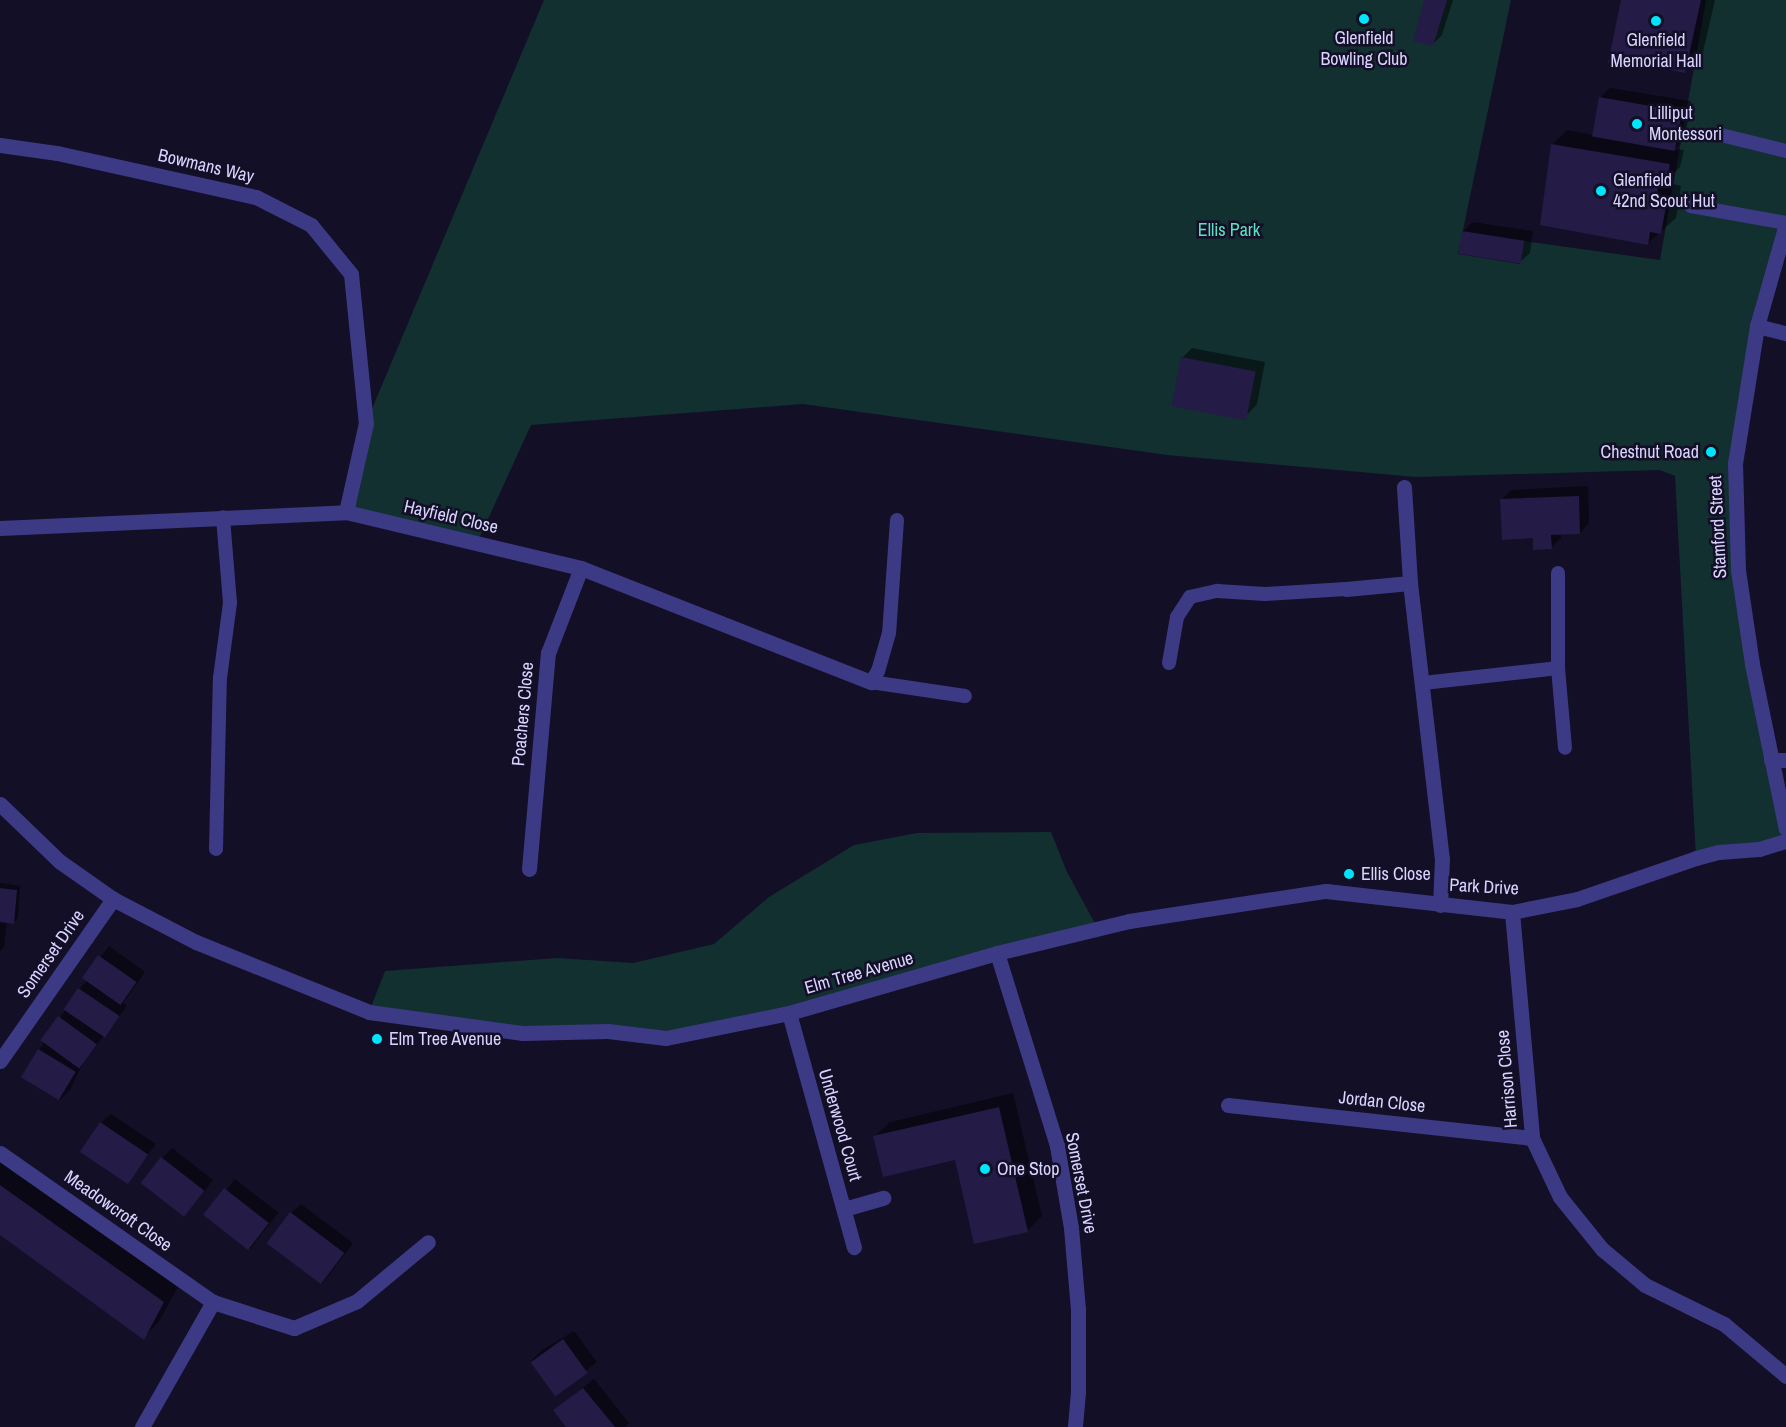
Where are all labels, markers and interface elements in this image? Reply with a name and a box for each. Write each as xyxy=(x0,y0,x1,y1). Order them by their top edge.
marker: Glenfield Bowling Club xyxy=(1357,12,1371,26)
marker: Glenfield Memorial Hall xyxy=(1649,14,1663,28)
place label: Glenfield Bowling Club xyxy=(1321,28,1407,70)
place label: Glenfield Memorial Hall xyxy=(1610,30,1702,72)
place label: Lilliput Montessori xyxy=(1649,103,1722,146)
marker: Lilliput Montessori xyxy=(1630,117,1644,131)
street label: Bowmans Way xyxy=(156,144,256,188)
place label: Glenfield 42nd Scout Hut xyxy=(1613,170,1715,213)
marker: Glenfield 42nd Scout Hut xyxy=(1594,184,1608,198)
park label: Ellis Park xyxy=(1198,219,1260,241)
place label: Chestnut Road xyxy=(1601,441,1699,463)
marker: Chestnut Road xyxy=(1704,445,1718,459)
street label: Stamford Street xyxy=(1705,475,1731,579)
street label: Hayfield Close xyxy=(402,496,500,538)
street label: Poachers Close xyxy=(508,661,538,767)
place label: Ellis Close xyxy=(1361,863,1431,885)
marker: Ellis Close xyxy=(1342,867,1356,881)
street label: Park Drive xyxy=(1449,874,1519,900)
street label: Somerset Drive xyxy=(13,906,89,1002)
street label: Elm Tree Avenue xyxy=(802,947,916,999)
place label: Elm Tree Avenue xyxy=(389,1028,502,1050)
street label: Harrison Close xyxy=(1492,1029,1522,1129)
marker: Elm Tree Avenue xyxy=(370,1032,384,1046)
street label: Underwood Court xyxy=(814,1066,866,1184)
street label: Jordan Close xyxy=(1338,1087,1426,1117)
street label: Somerset Drive xyxy=(1061,1131,1101,1235)
place label: One Stop xyxy=(997,1158,1059,1180)
marker: One Stop xyxy=(978,1162,992,1176)
street label: Meadowcroft Close xyxy=(60,1166,176,1256)

